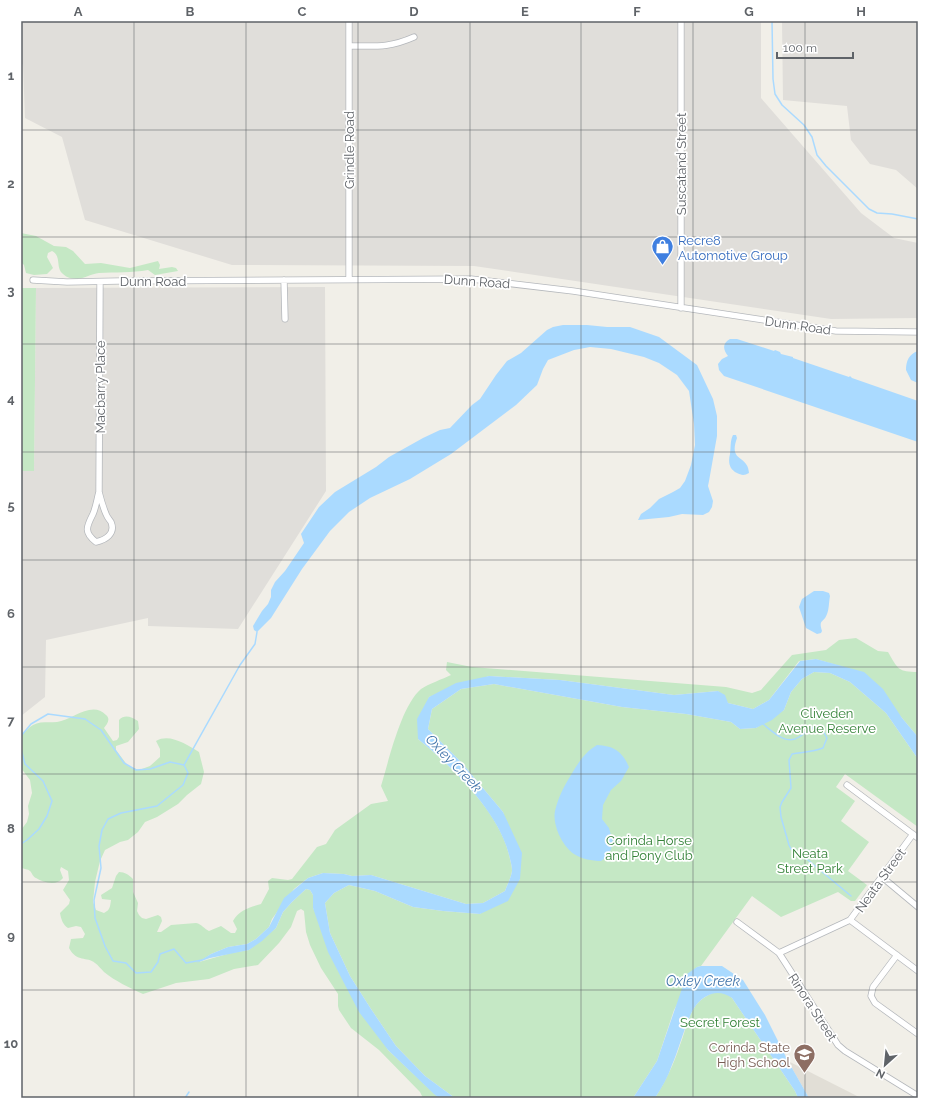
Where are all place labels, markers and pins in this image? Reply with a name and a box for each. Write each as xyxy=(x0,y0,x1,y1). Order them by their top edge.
place label: Recre8 Automotive Group xyxy=(678,233,788,263)
shop icon: Recre8 Automotive Group xyxy=(650,234,676,267)
place label: Corinda State High School xyxy=(709,1040,790,1070)
school or university icon: Corinda State High School xyxy=(792,1041,818,1074)

